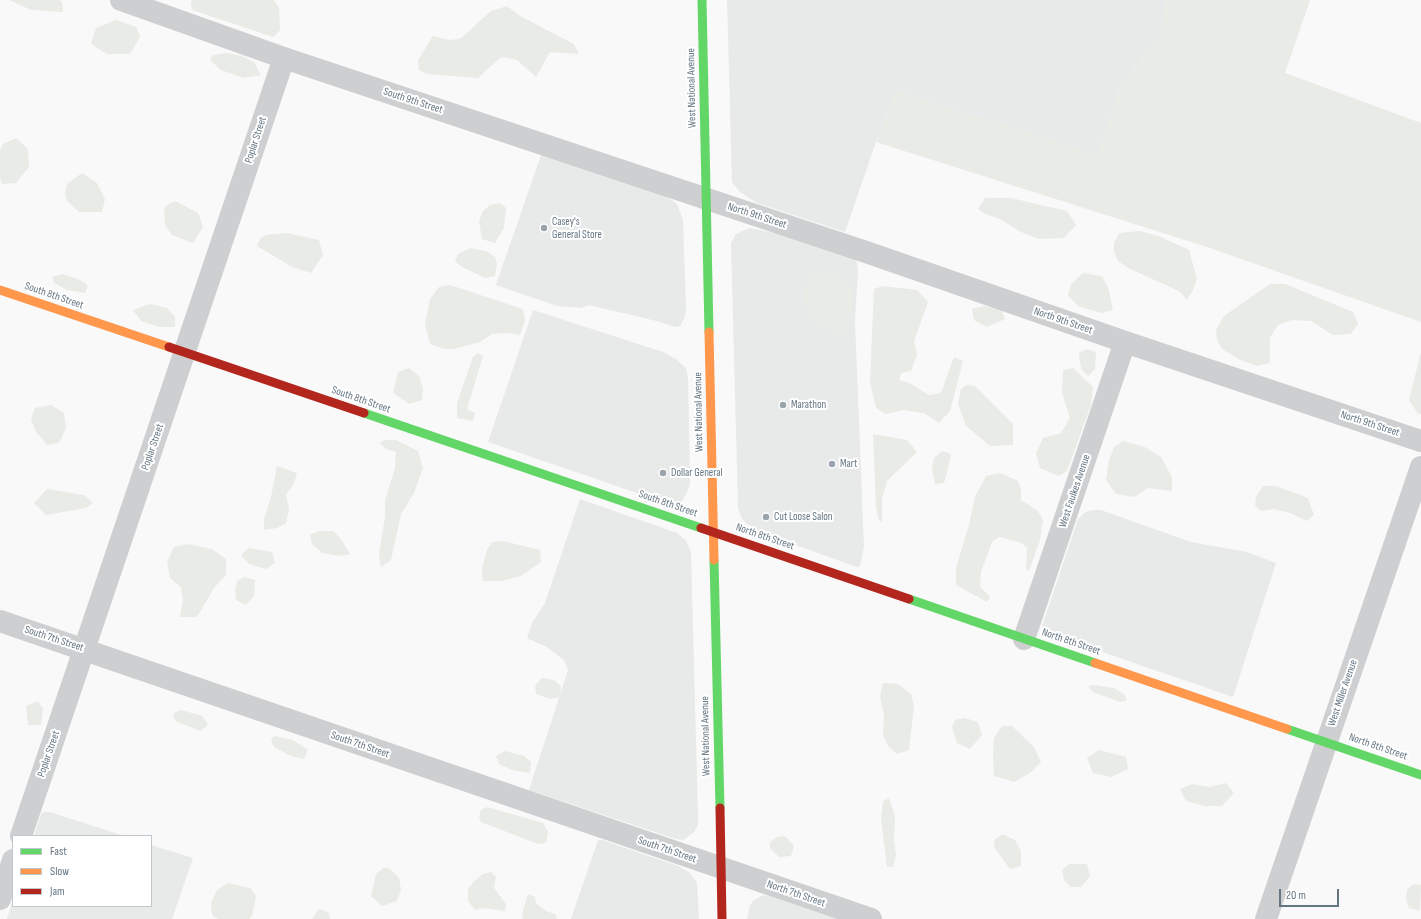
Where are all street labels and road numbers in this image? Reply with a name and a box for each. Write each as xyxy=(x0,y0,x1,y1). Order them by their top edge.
street label: West National Avenue xyxy=(685,48,699,128)
street label: South 9th Street xyxy=(382,85,444,117)
street label: Poplar Street xyxy=(242,115,270,165)
street label: North 9th Street xyxy=(726,200,788,232)
street label: South 8th Street xyxy=(23,280,85,312)
street label: North 9th Street xyxy=(1032,305,1094,337)
street label: West National Avenue xyxy=(692,372,706,452)
street label: South 8th Street xyxy=(330,384,392,416)
street label: North 9th Street xyxy=(1339,408,1401,440)
street label: Poplar Street xyxy=(139,422,167,472)
street label: West Faulkes Avenue xyxy=(1056,453,1094,529)
street label: South 8th Street xyxy=(637,488,699,520)
street label: North 8th Street xyxy=(734,521,796,553)
street label: South 7th Street xyxy=(23,623,85,655)
street label: North 8th Street xyxy=(1040,626,1102,658)
street label: West Miller Avenue xyxy=(1325,658,1361,728)
street label: West National Avenue xyxy=(699,696,713,776)
street label: Poplar Street xyxy=(35,729,63,779)
street label: South 7th Street xyxy=(329,729,391,761)
street label: North 8th Street xyxy=(1347,731,1409,763)
street label: South 7th Street xyxy=(636,834,698,866)
street label: North 7th Street xyxy=(765,878,827,910)

